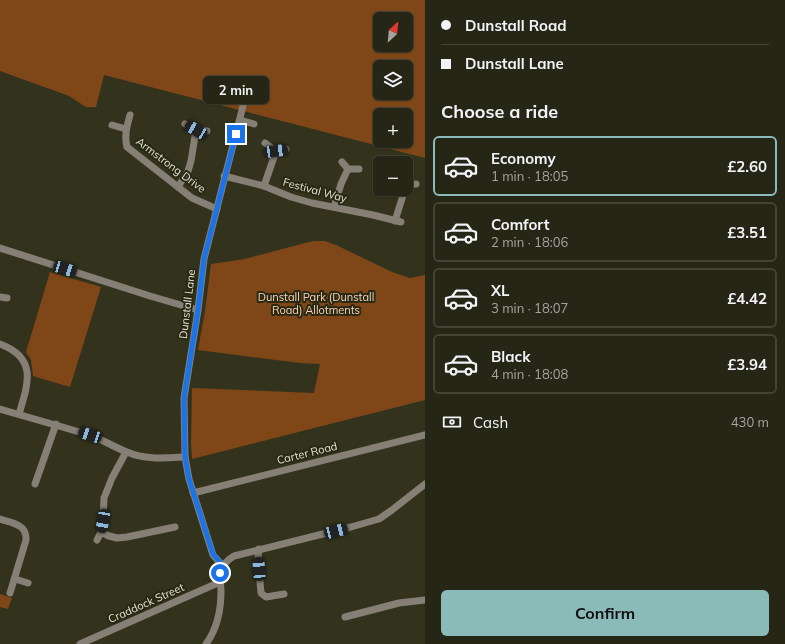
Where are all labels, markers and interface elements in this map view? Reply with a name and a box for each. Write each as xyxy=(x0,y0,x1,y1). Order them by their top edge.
north arrow xyxy=(373,12,413,52)
map controls xyxy=(373,12,413,196)
text: Dunstall Road xyxy=(465,16,567,35)
text: Dunstall Lane xyxy=(465,54,564,73)
button: layers xyxy=(373,60,413,100)
callout: 2 min xyxy=(203,76,269,104)
text: 2 min xyxy=(219,82,253,98)
text: Choose a ride xyxy=(441,100,558,123)
button: + xyxy=(373,108,413,148)
car xyxy=(183,119,209,141)
route end xyxy=(227,125,245,143)
street label: Armstrong Drive xyxy=(133,134,209,196)
car xyxy=(263,144,289,158)
icon: car xyxy=(443,148,479,184)
text: Economy xyxy=(491,149,556,168)
button: − xyxy=(373,156,413,196)
text: £2.60 xyxy=(727,157,767,176)
text: 1 min · 18:05 xyxy=(491,168,568,184)
street label: Festival Way xyxy=(281,175,349,205)
icon: car xyxy=(443,214,479,250)
text: Comfort xyxy=(491,215,549,234)
text: £3.51 xyxy=(727,223,767,242)
text: 2 min · 18:06 xyxy=(491,234,568,250)
car xyxy=(52,260,78,278)
street label: Dunstall Lane xyxy=(176,268,198,340)
icon: car xyxy=(443,280,479,316)
text: XL xyxy=(491,281,509,300)
text: £4.42 xyxy=(727,289,767,308)
park label: Dunstall Park (Dunstall Road) Allotments xyxy=(258,290,374,317)
text: 3 min · 18:07 xyxy=(491,300,568,316)
icon: car xyxy=(443,346,479,382)
text: Black xyxy=(491,347,530,366)
text: £3.94 xyxy=(727,355,767,374)
text: 4 min · 18:08 xyxy=(491,366,568,382)
icon: cash xyxy=(441,411,463,433)
text: Cash xyxy=(473,413,508,432)
text: 430 m xyxy=(731,414,769,430)
car xyxy=(77,426,103,444)
street label: Carter Road xyxy=(275,439,339,467)
car xyxy=(95,508,111,534)
car xyxy=(323,522,349,540)
car xyxy=(252,557,266,581)
route start xyxy=(211,564,229,582)
street label: Craddock Street xyxy=(106,580,186,626)
button: Confirm xyxy=(441,590,769,636)

